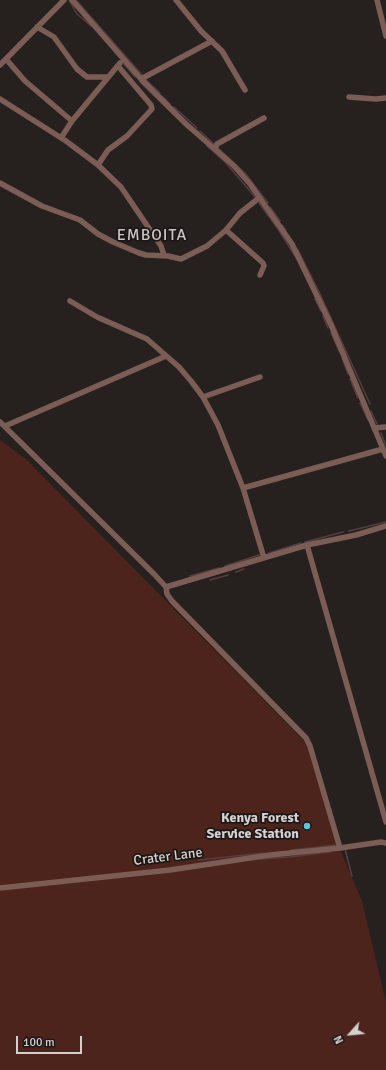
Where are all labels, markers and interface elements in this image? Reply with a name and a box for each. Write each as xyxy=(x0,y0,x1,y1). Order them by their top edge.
district label: EMBOITA xyxy=(117,226,187,246)
place label: Kenya Forest Service Station xyxy=(207,810,299,842)
marker: Kenya Forest Service Station xyxy=(302,821,312,831)
street label: Crater Lane xyxy=(133,844,203,870)
north arrow xyxy=(330,1014,370,1054)
scale bar xyxy=(18,1028,84,1054)
text: N xyxy=(331,1033,346,1046)
text: 100 m xyxy=(23,1035,55,1050)

